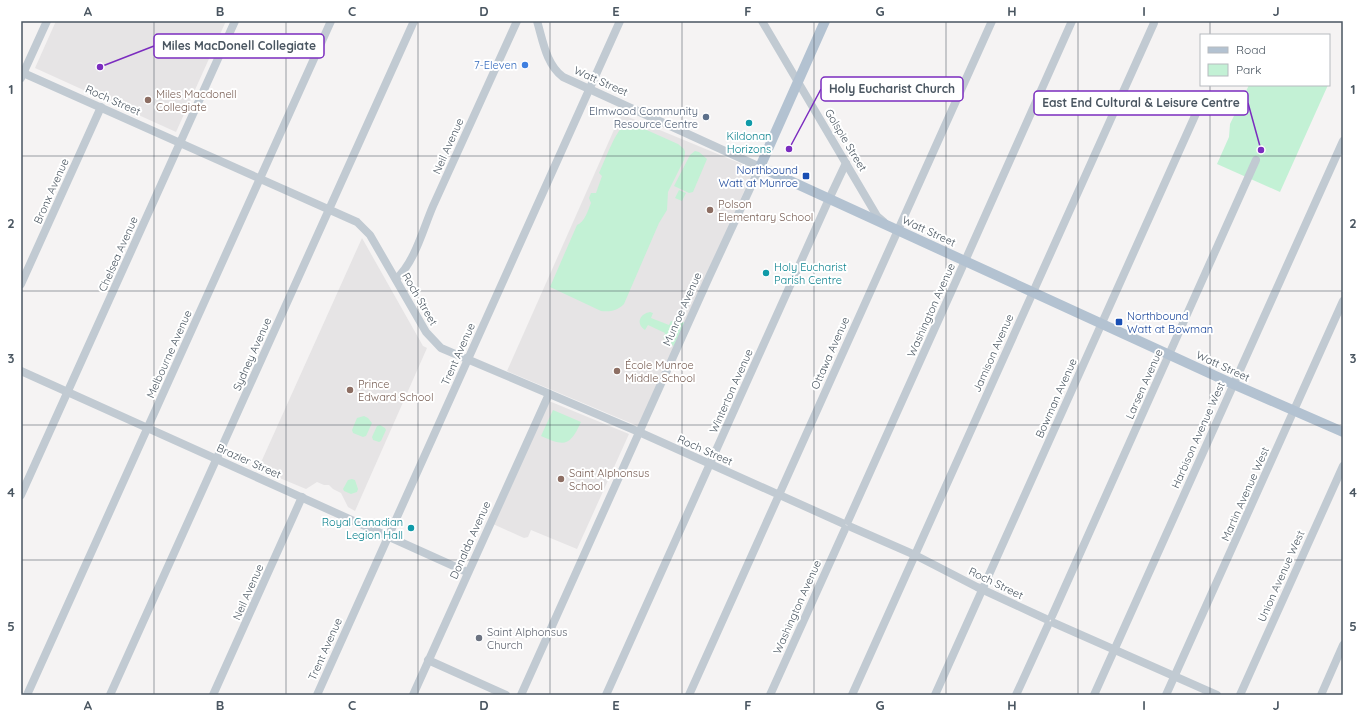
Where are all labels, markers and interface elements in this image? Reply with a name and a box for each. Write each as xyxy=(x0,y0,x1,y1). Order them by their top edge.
text: A xyxy=(84,3,93,19)
text: B xyxy=(216,3,224,19)
text: C xyxy=(348,3,356,19)
text: D xyxy=(479,3,489,19)
text: E xyxy=(612,3,620,19)
text: F xyxy=(744,3,752,19)
text: G xyxy=(875,3,885,19)
text: H xyxy=(1007,3,1017,19)
text: I xyxy=(1142,3,1146,19)
text: J xyxy=(1272,3,1280,19)
callout: Miles MacDonell Collegiate xyxy=(154,34,324,58)
legend xyxy=(1200,34,1330,86)
text: Miles MacDonell Collegiate xyxy=(162,38,316,53)
text: Road xyxy=(1236,42,1266,57)
place label: 7-Eleven xyxy=(474,58,517,72)
marker: 7-Eleven xyxy=(520,60,530,70)
text: Park xyxy=(1236,62,1261,77)
street label: Watt Street xyxy=(572,63,630,99)
callout: Holy Eucharist Church xyxy=(821,77,963,101)
text: 1 xyxy=(8,81,14,97)
text: Holy Eucharist Church xyxy=(829,81,955,96)
text: 1 xyxy=(1350,81,1356,97)
street label: Roch Street xyxy=(83,82,143,118)
place label: Miles Macdonell Collegiate xyxy=(156,87,237,114)
callout: East End Cultural & Leisure Centre xyxy=(1034,91,1248,115)
marker: Miles Macdonell Collegiate xyxy=(143,95,153,105)
text: East End Cultural & Leisure Centre xyxy=(1042,95,1240,110)
place label: Elmwood Community Resource Centre xyxy=(589,104,698,131)
street label: Golspie Street xyxy=(822,106,870,174)
marker: Elmwood Community Resource Centre xyxy=(701,112,711,122)
street label: Neil Avenue xyxy=(429,116,467,176)
marker: Kildonan Horizons xyxy=(744,118,754,128)
place label: Kildonan Horizons xyxy=(727,129,771,156)
street label: Bronx Avenue xyxy=(30,156,72,226)
place label: Northbound Watt at Munroe xyxy=(718,163,798,190)
marker: Northbound Watt at Munroe xyxy=(801,171,811,181)
place label: Polson Elementary School xyxy=(718,197,813,224)
marker: Polson Elementary School xyxy=(705,205,715,215)
street label: Watt Street xyxy=(900,212,958,250)
street label: Chelsea Avenue xyxy=(95,214,141,294)
text: 2 xyxy=(7,215,15,231)
text: 2 xyxy=(1349,215,1357,231)
place label: Holy Eucharist Parish Centre xyxy=(774,260,847,287)
street label: Washington Avenue xyxy=(904,261,958,359)
marker: Holy Eucharist Parish Centre xyxy=(761,268,771,278)
street label: Roch Street xyxy=(399,270,441,328)
street label: Munroe Avenue xyxy=(659,270,705,348)
street label: Melbourne Avenue xyxy=(143,308,195,400)
place label: Northbound Watt at Bowman xyxy=(1127,309,1213,336)
street label: Jamison Avenue xyxy=(969,312,1017,394)
street label: Ottawa Avenue xyxy=(808,314,852,392)
street label: Sydney Avenue xyxy=(230,315,274,393)
marker: Northbound Watt at Bowman xyxy=(1114,317,1124,327)
street label: Trent Avenue xyxy=(438,321,478,387)
street label: Winterton Avenue xyxy=(706,347,756,435)
street label: Larsen Avenue xyxy=(1122,347,1166,421)
street label: Watt Street xyxy=(1194,347,1252,385)
text: 3 xyxy=(8,350,15,366)
text: 3 xyxy=(1350,350,1357,366)
street label: Bowman Avenue xyxy=(1032,356,1080,440)
place label: École Munroe Middle School xyxy=(625,358,695,385)
marker: École Munroe Middle School xyxy=(612,366,622,376)
place label: Prince Edward School xyxy=(358,377,433,404)
street label: Harbison Avenue West xyxy=(1168,379,1228,490)
marker: Prince Edward School xyxy=(345,385,355,395)
street label: Roch Street xyxy=(675,432,735,468)
street label: Brazier Street xyxy=(215,441,284,482)
street label: Martin Avenue West xyxy=(1218,444,1272,543)
place label: Saint Alphonsus School xyxy=(569,466,649,493)
marker: Saint Alphonsus School xyxy=(556,474,566,484)
text: 4 xyxy=(7,484,15,500)
text: 4 xyxy=(1349,484,1357,500)
street label: Donalda Avenue xyxy=(447,499,493,581)
place label: Royal Canadian Legion Hall xyxy=(322,515,403,542)
marker: Royal Canadian Legion Hall xyxy=(406,523,416,533)
street label: Union Avenue West xyxy=(1255,528,1308,624)
street label: Washington Avenue xyxy=(770,558,824,656)
street label: Neil Avenue xyxy=(229,562,267,622)
street label: Roch Street xyxy=(966,564,1026,602)
street label: Trent Avenue xyxy=(305,616,345,682)
text: 5 xyxy=(7,618,15,634)
text: 5 xyxy=(1349,618,1357,634)
place label: Saint Alphonsus Church xyxy=(487,625,567,652)
marker: Saint Alphonsus Church xyxy=(474,633,484,643)
text: A xyxy=(84,697,93,713)
text: B xyxy=(216,697,224,713)
text: C xyxy=(348,697,356,713)
text: D xyxy=(479,697,489,713)
text: E xyxy=(612,697,620,713)
text: F xyxy=(744,697,752,713)
text: G xyxy=(875,697,885,713)
text: H xyxy=(1007,697,1017,713)
text: I xyxy=(1142,697,1146,713)
text: J xyxy=(1272,697,1280,713)

